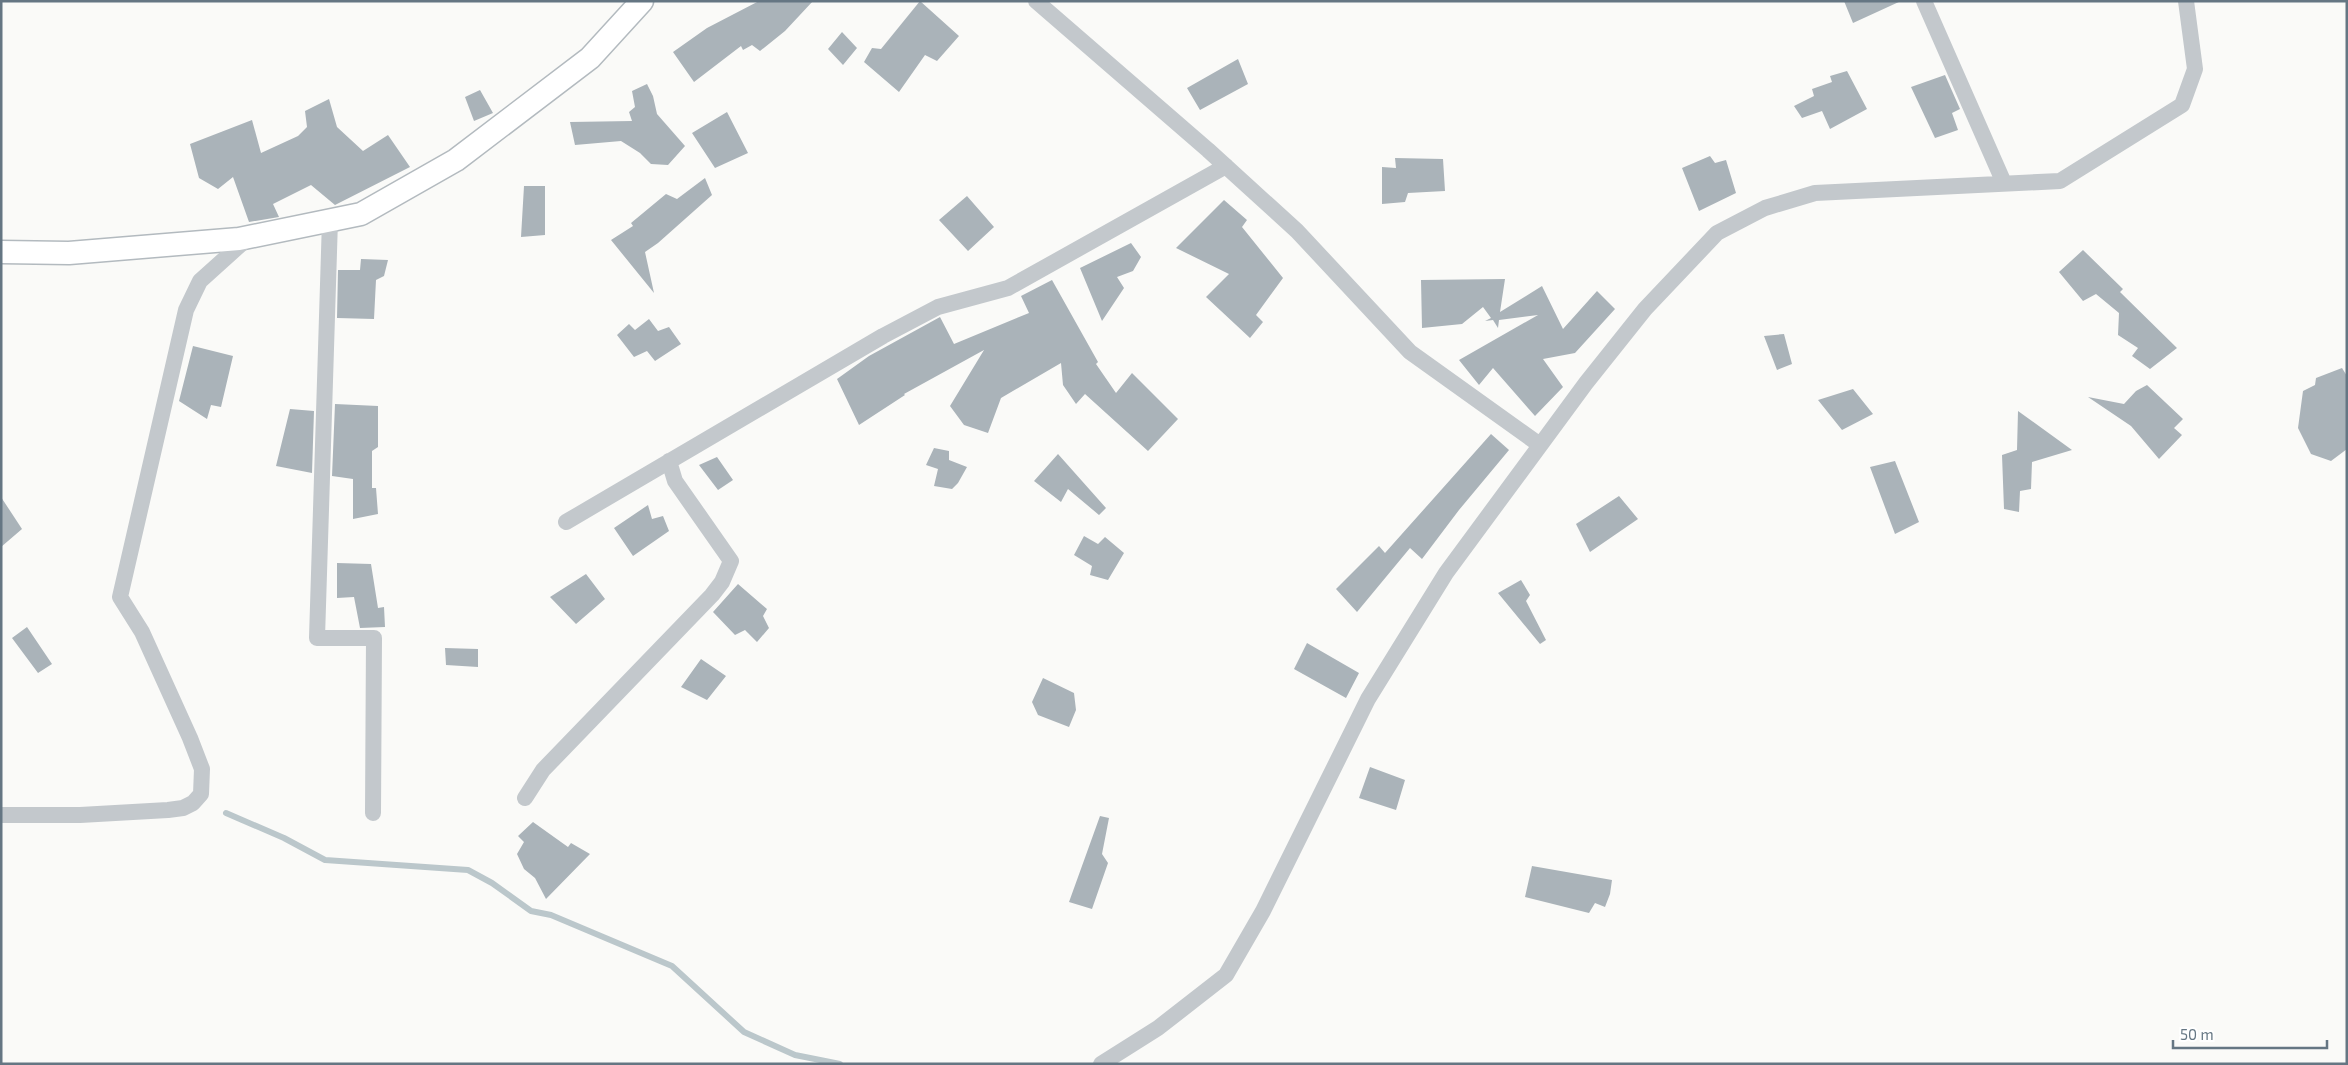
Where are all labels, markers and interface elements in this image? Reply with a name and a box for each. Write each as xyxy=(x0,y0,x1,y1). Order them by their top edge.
scale bar xyxy=(2173,1018,2327,1050)
text: 50 m xyxy=(2180,1025,2214,1043)

